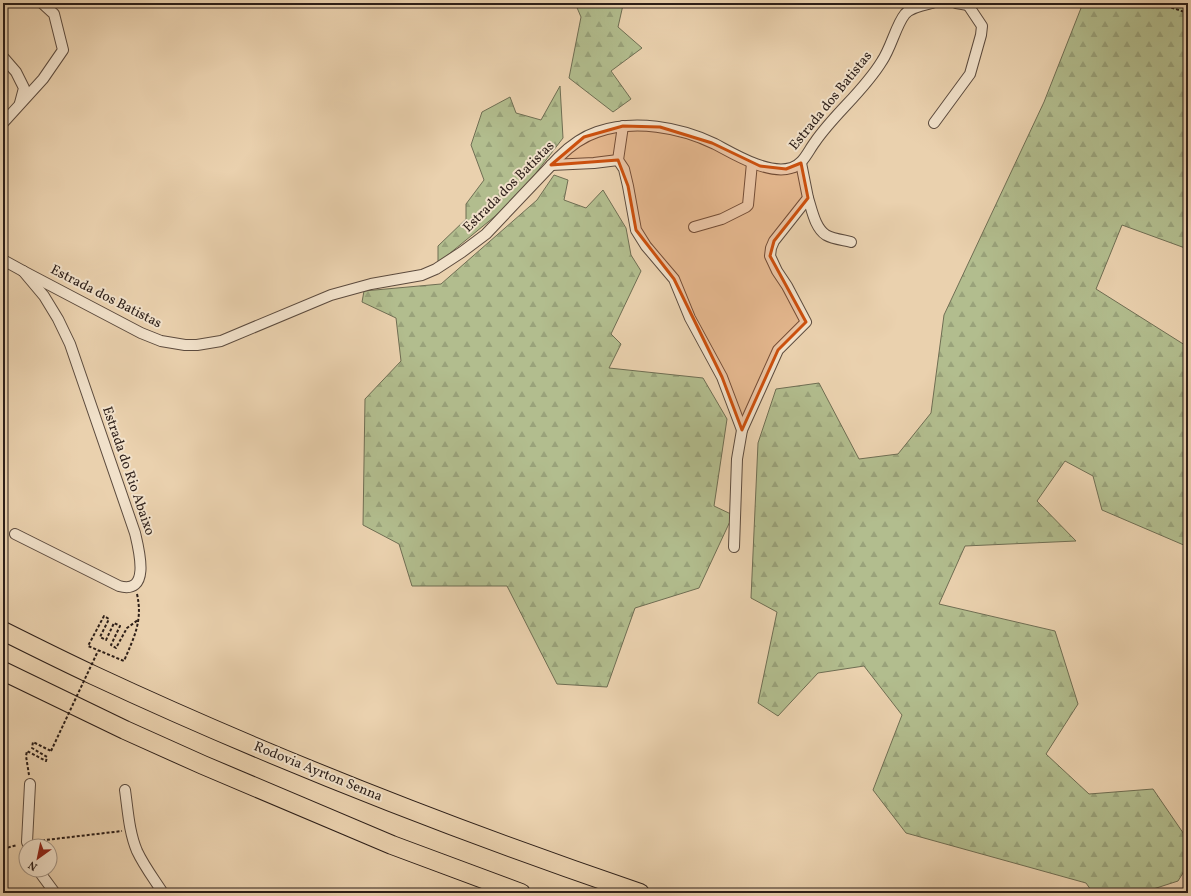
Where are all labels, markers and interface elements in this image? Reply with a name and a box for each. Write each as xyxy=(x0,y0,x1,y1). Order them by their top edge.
street label: Estrada dos Batistas xyxy=(785,47,877,155)
street label: Estrada dos Batistas xyxy=(459,137,559,237)
street label: Estrada dos Batistas xyxy=(47,261,165,333)
street label: Estrada do Rio Abaixo xyxy=(97,404,159,538)
street label: Rodovia Ayrton Senna xyxy=(251,737,385,807)
north arrow xyxy=(18,838,58,878)
text: N xyxy=(26,857,41,874)

